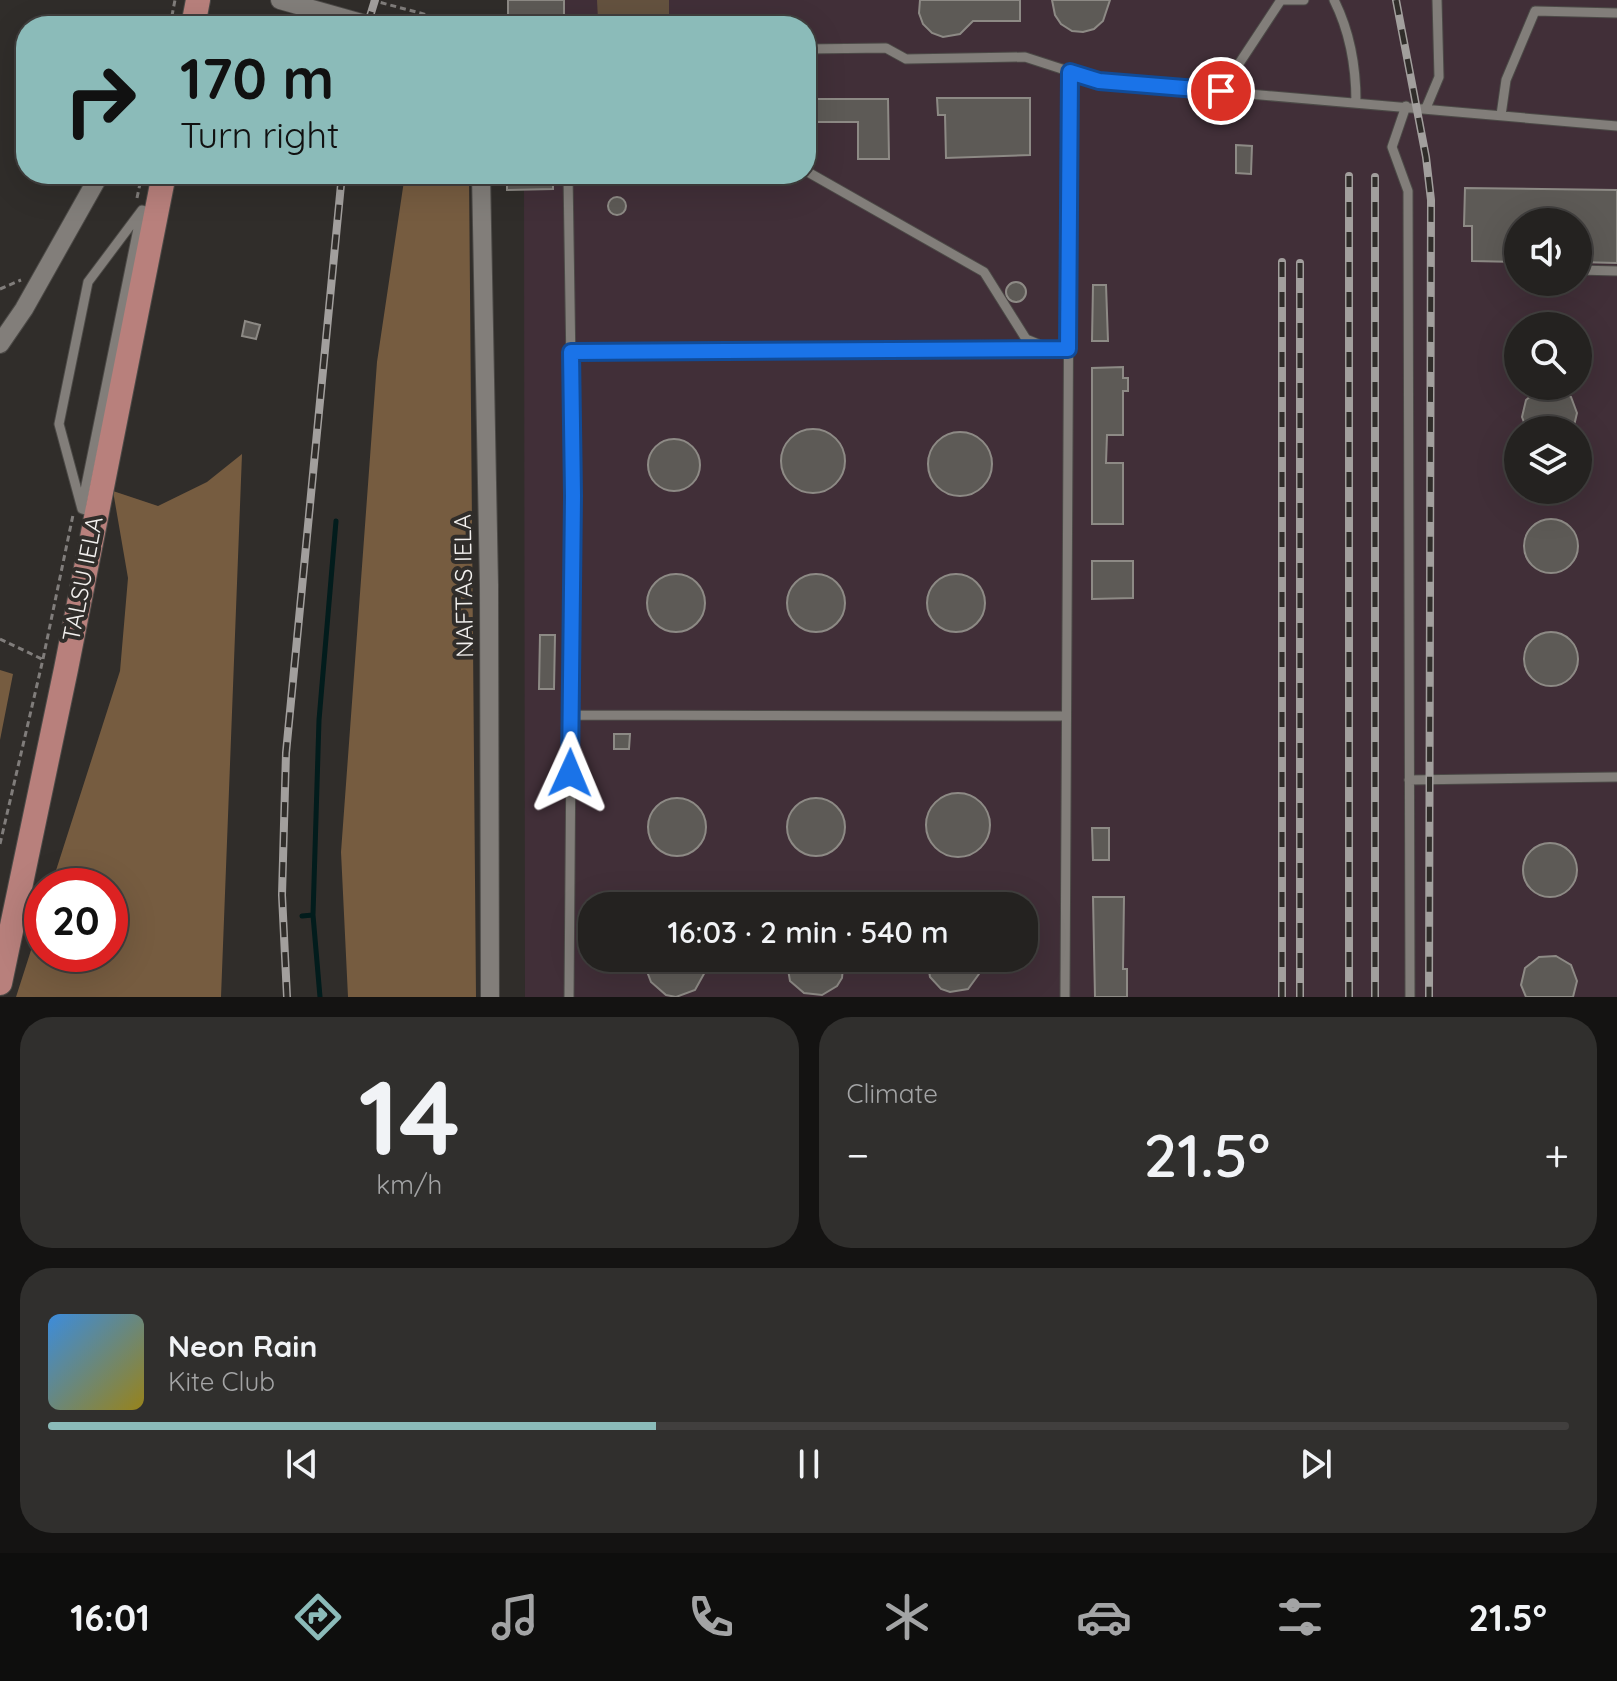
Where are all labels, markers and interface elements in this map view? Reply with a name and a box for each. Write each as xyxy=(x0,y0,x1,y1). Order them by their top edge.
text: 170 m xyxy=(180,43,334,113)
icon: right xyxy=(48,48,152,152)
pin xyxy=(1187,57,1255,125)
icon: arrive xyxy=(1199,69,1243,113)
text: Turn right xyxy=(180,112,339,157)
map controls xyxy=(1504,208,1592,504)
button: sound xyxy=(1504,208,1592,296)
button: search xyxy=(1504,312,1592,400)
button: layers xyxy=(1504,416,1592,504)
street label: TALSU IELA xyxy=(55,514,109,644)
street label: NAFTAS IELA xyxy=(447,514,479,658)
position arrow xyxy=(528,731,612,815)
speed limit sign: 20 xyxy=(24,868,128,972)
text: 16:03 · 2 min · 540 m xyxy=(667,913,949,951)
text: 14 xyxy=(358,1051,460,1181)
text: Climate xyxy=(847,1077,938,1110)
text: 21.5° xyxy=(1143,1117,1270,1192)
text: − xyxy=(847,1127,869,1182)
text: + xyxy=(1544,1127,1569,1182)
text: km/h xyxy=(376,1168,442,1201)
text: Neon Rain xyxy=(168,1327,317,1365)
text: Kite Club xyxy=(168,1365,275,1398)
icon: previous xyxy=(280,1442,324,1486)
icon: pause xyxy=(787,1442,831,1486)
icon: next xyxy=(1294,1442,1338,1486)
icon: directions xyxy=(290,1589,346,1645)
icon: music xyxy=(487,1589,543,1645)
icon: phone xyxy=(683,1589,739,1645)
icon: climate xyxy=(879,1589,935,1645)
icon: car xyxy=(1076,1589,1132,1645)
icon: filters xyxy=(1272,1589,1328,1645)
text: 16:01 xyxy=(70,1595,150,1640)
text: 21.5° xyxy=(1468,1595,1547,1640)

